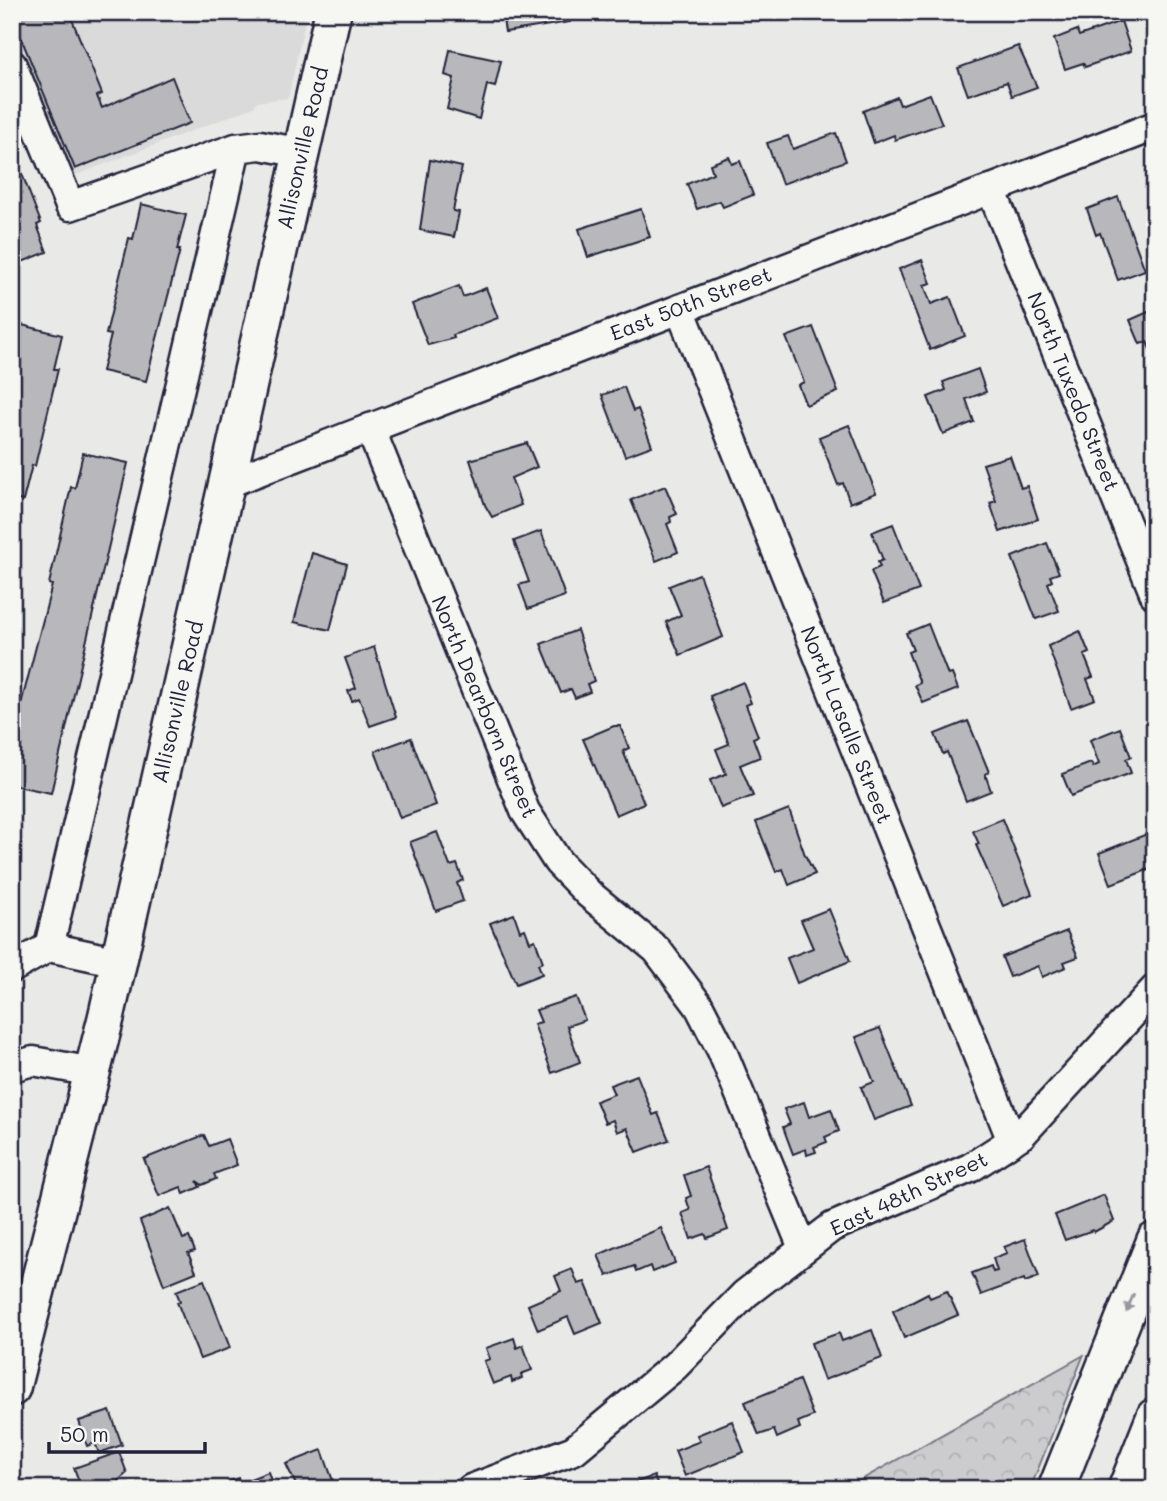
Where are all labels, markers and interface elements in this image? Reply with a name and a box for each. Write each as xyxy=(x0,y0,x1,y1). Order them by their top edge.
street label: Allisonville Road xyxy=(270,64,333,232)
street label: East 50th Street xyxy=(606,259,775,346)
street label: North Tuxedo Street xyxy=(1022,288,1127,495)
street label: North Dearborn Street xyxy=(426,591,544,822)
street label: Allisonville Road xyxy=(145,618,208,786)
street label: North Lasalle Street xyxy=(795,622,899,827)
street label: East 48th Street xyxy=(825,1144,992,1241)
one-way arrow xyxy=(1124,1293,1135,1314)
scale bar xyxy=(49,1410,205,1454)
text: 50 m xyxy=(60,1420,109,1447)

